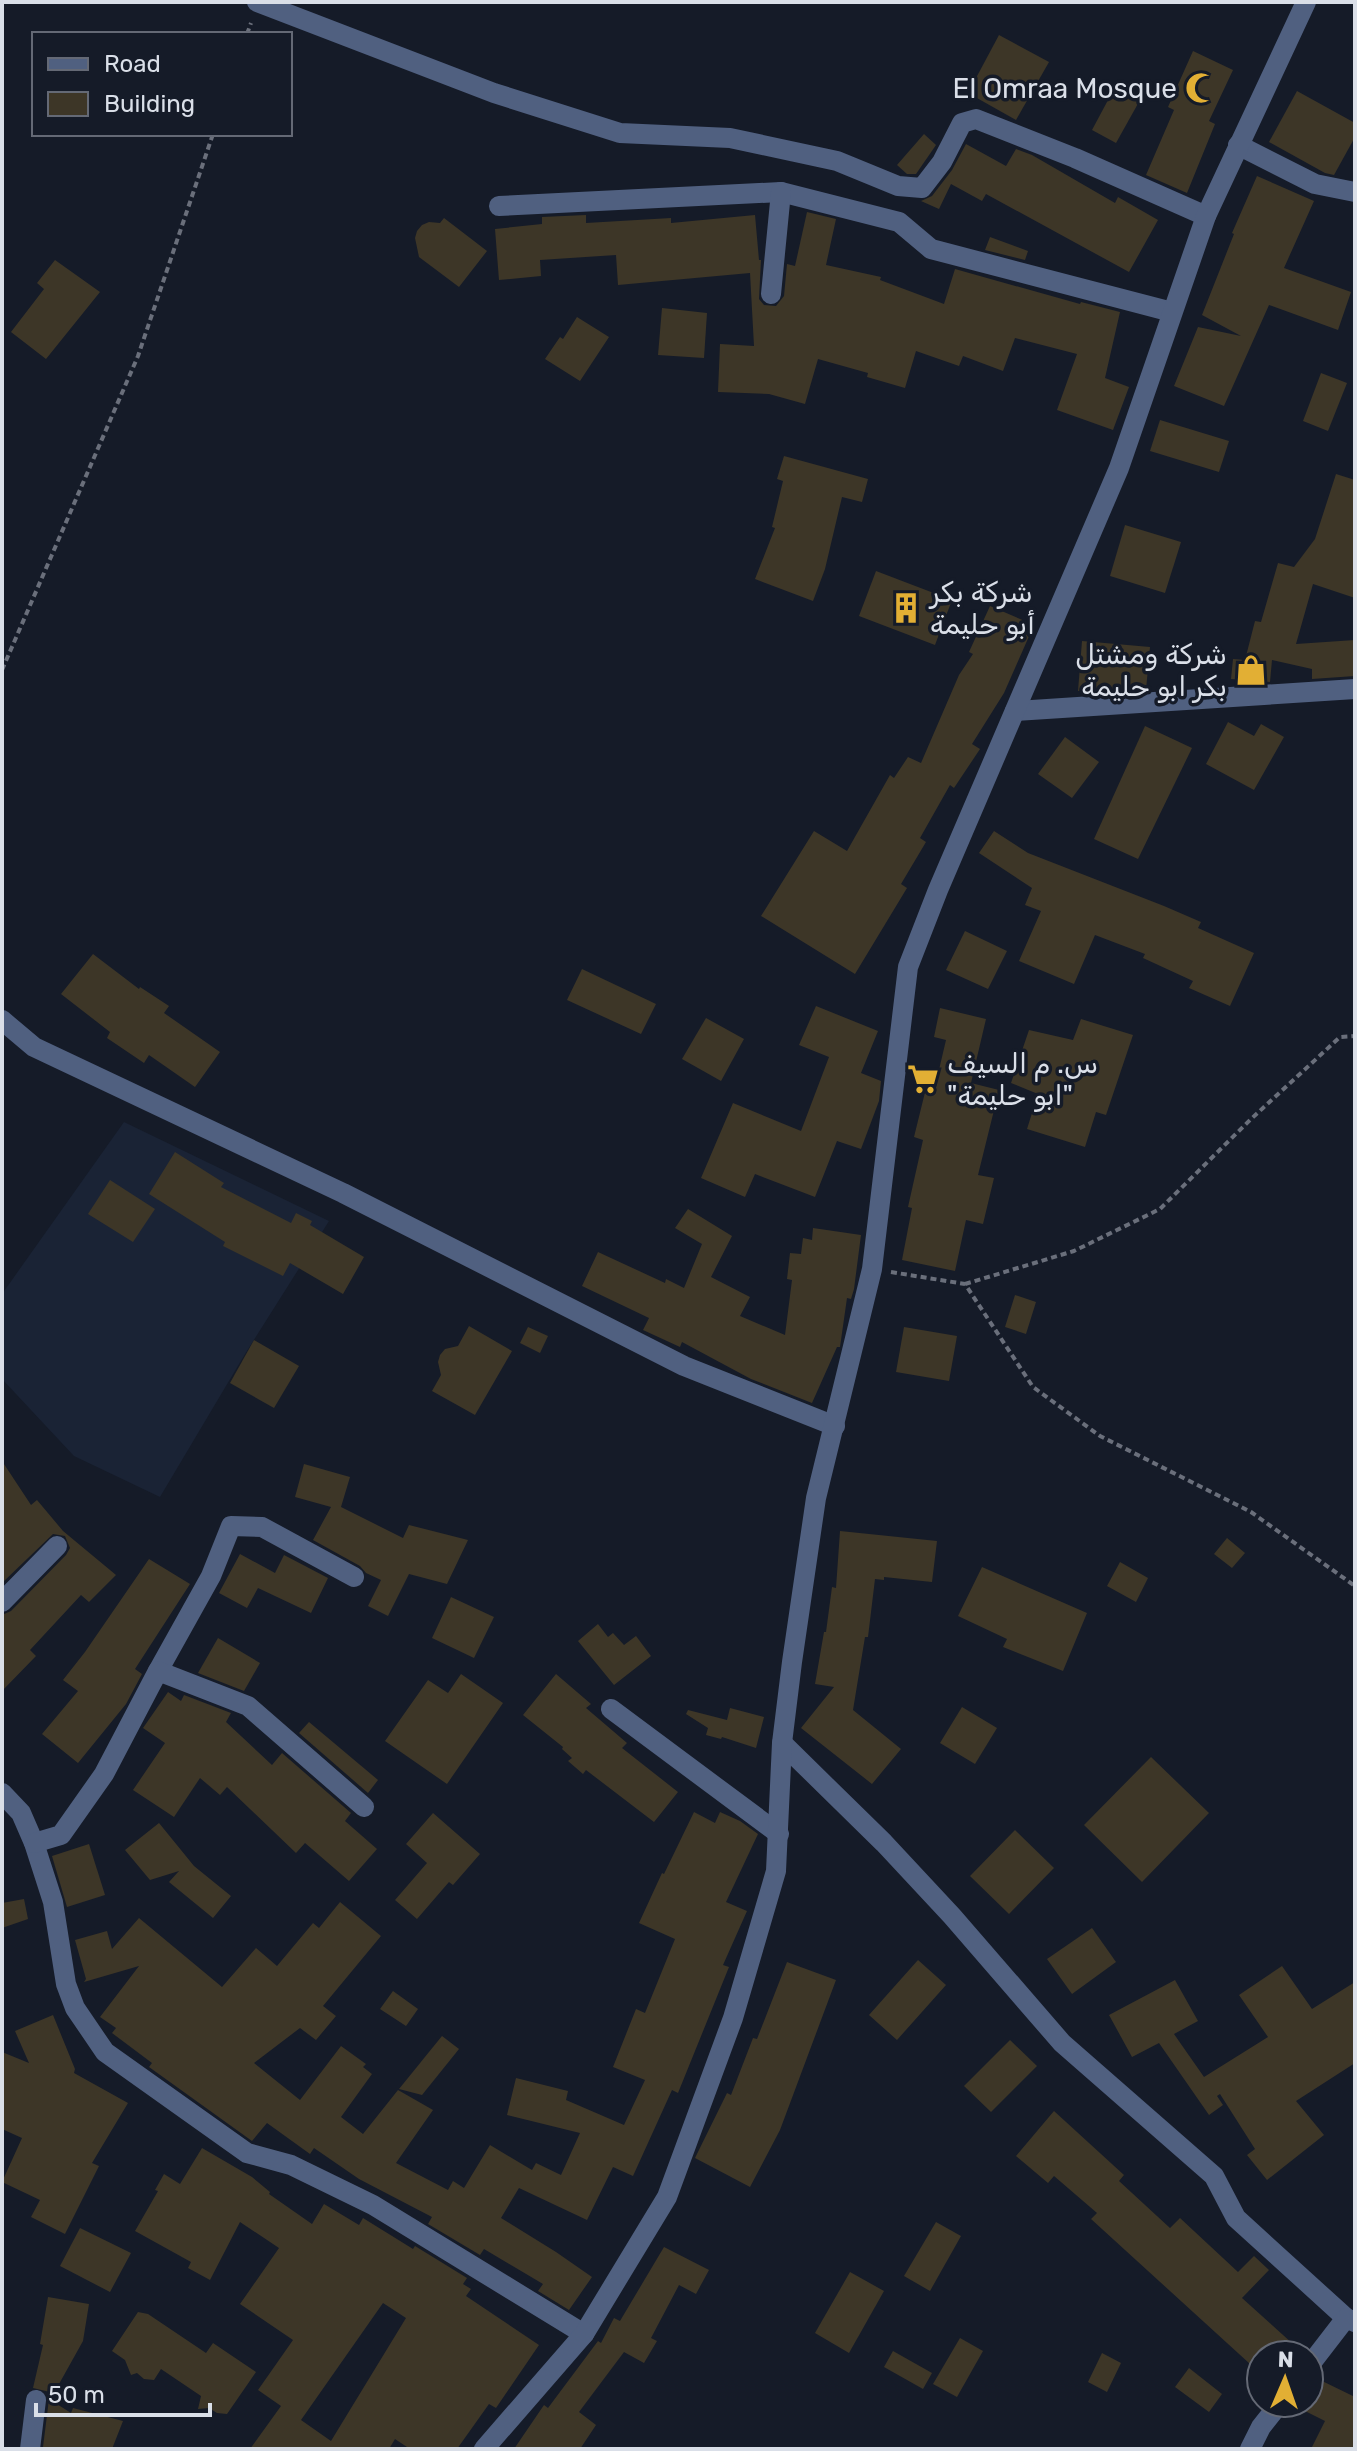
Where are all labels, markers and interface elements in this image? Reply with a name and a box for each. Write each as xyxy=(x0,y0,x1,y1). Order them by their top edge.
legend xyxy=(32,32,292,136)
text: Road xyxy=(104,50,161,78)
mosque icon: El Omraa Mosque xyxy=(1184,71,1218,105)
place label: El Omraa Mosque xyxy=(953,72,1177,105)
text: Building xyxy=(104,90,195,118)
place label: شركة بكر أبو حليمة xyxy=(928,576,1035,641)
building icon: شركة بكر أبو حليمة xyxy=(889,591,923,625)
place label: شركة ومشتل بكر ابو حليمة xyxy=(1075,638,1227,703)
shop icon: شركة ومشتل بكر ابو حليمة xyxy=(1234,653,1268,687)
place label: س. م السيف "ابو حليمة" xyxy=(947,1047,1098,1112)
supermarket icon: س. م السيف "ابو حليمة" xyxy=(906,1062,940,1096)
north arrow xyxy=(1245,2339,1325,2419)
text: N xyxy=(1277,2346,1294,2373)
scale bar xyxy=(36,2367,210,2417)
text: 50 m xyxy=(48,2381,105,2409)

